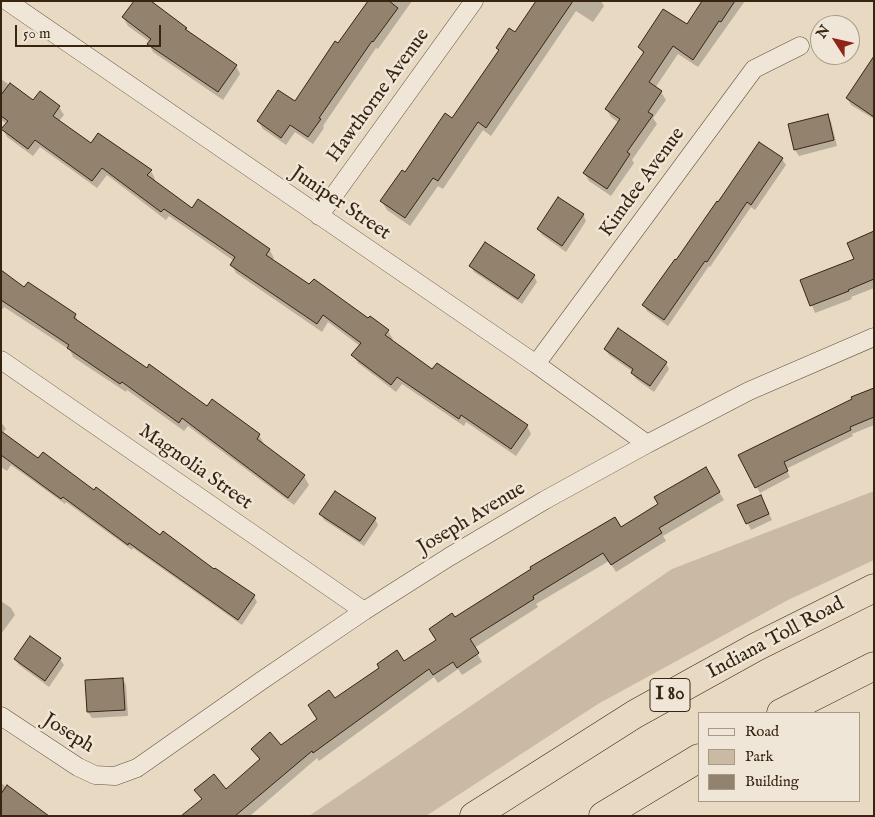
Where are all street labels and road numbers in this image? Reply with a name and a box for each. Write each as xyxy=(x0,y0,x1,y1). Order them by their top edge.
street label: Hawthorne Avenue xyxy=(322,24,436,168)
street label: Kimdee Avenue xyxy=(595,123,691,243)
street label: Juniper Street xyxy=(285,162,395,246)
street label: Magnolia Street xyxy=(134,420,256,516)
street label: Joseph Avenue xyxy=(414,477,530,561)
street label: Indiana Toll Road xyxy=(703,593,849,685)
road number: I 80 xyxy=(650,678,690,712)
street label: Joseph xyxy=(38,709,98,759)

